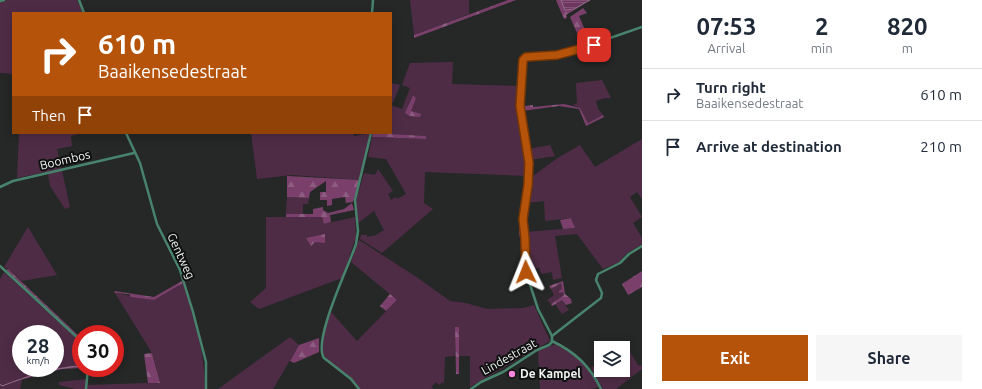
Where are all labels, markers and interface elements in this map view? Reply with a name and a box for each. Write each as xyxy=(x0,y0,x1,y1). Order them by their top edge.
text: 07:53 xyxy=(696,13,756,40)
text: 2 xyxy=(815,13,828,40)
text: 820 xyxy=(887,13,928,40)
icon: right xyxy=(32,28,84,80)
text: 610 m xyxy=(98,28,176,59)
pin xyxy=(577,28,611,62)
icon: arrive xyxy=(583,34,605,56)
text: Arrival xyxy=(707,41,745,55)
text: min xyxy=(811,41,833,55)
text: m xyxy=(902,41,913,55)
text: Baaikensedestraat xyxy=(98,61,247,81)
text: Turn right xyxy=(696,79,766,96)
icon: right xyxy=(662,84,684,106)
text: 610 m xyxy=(920,86,962,103)
text: Baaikensedestraat xyxy=(696,96,803,110)
icon: arrive xyxy=(74,104,96,126)
text: Then xyxy=(32,107,66,124)
icon: arrive xyxy=(662,136,684,158)
text: Arrive at destination xyxy=(696,138,842,155)
text: 210 m xyxy=(920,138,962,155)
street label: Boombos xyxy=(38,147,91,172)
street label: Gentweg xyxy=(165,231,198,281)
position arrow xyxy=(505,251,547,293)
speed limit sign: 30 xyxy=(72,325,124,377)
text: 28 xyxy=(27,334,49,357)
button: Exit xyxy=(662,335,808,381)
button: Share xyxy=(816,335,962,381)
street label: Lindestraat xyxy=(479,336,539,377)
map controls xyxy=(594,341,630,377)
button: layers xyxy=(594,341,630,377)
text: km/h xyxy=(26,355,50,366)
place label: De Kampel xyxy=(520,367,581,380)
marker: De Kampel xyxy=(507,369,517,379)

